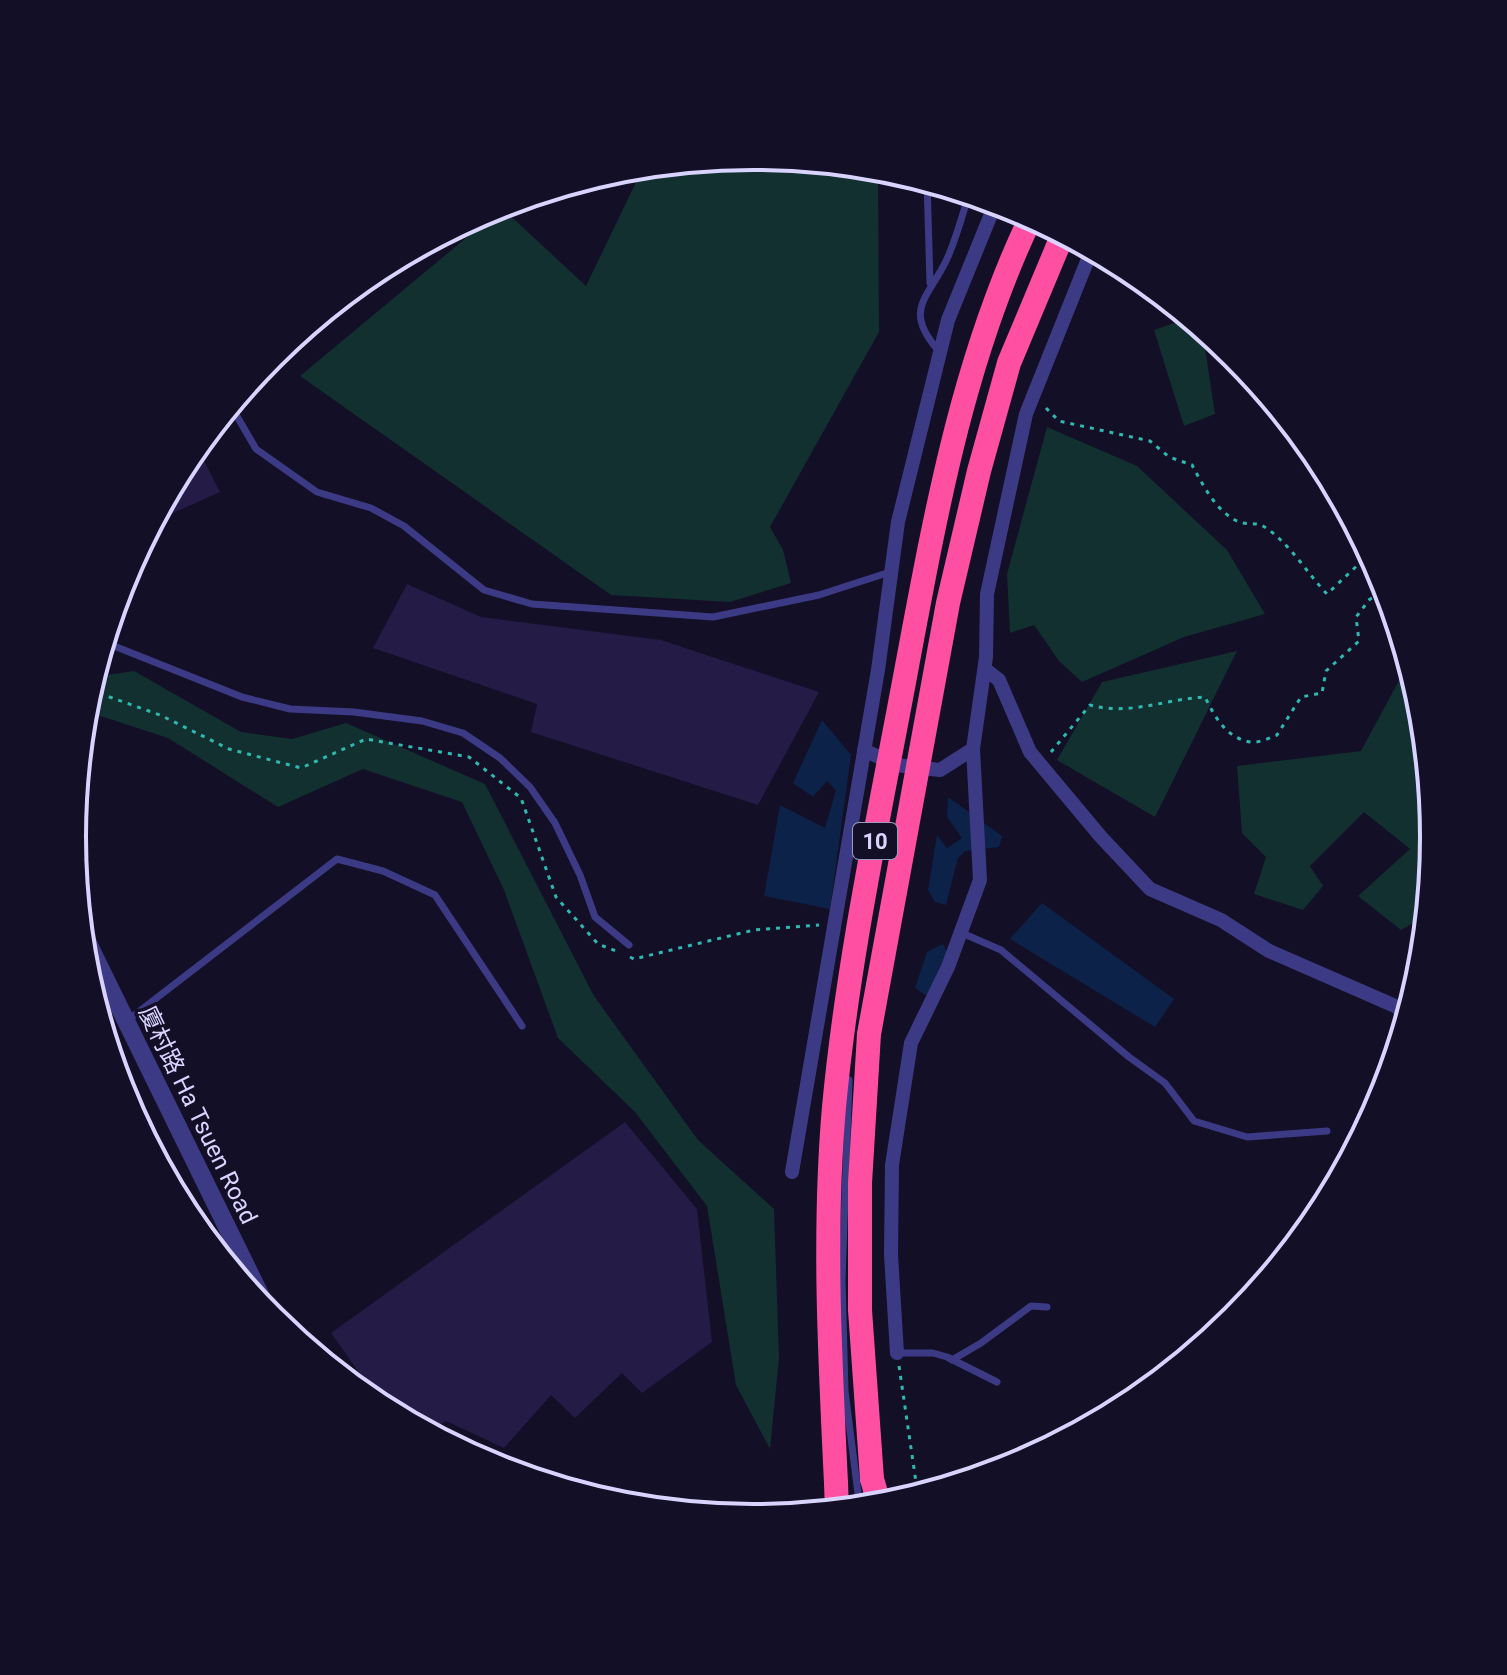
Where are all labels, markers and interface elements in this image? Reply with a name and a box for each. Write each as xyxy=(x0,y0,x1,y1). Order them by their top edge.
road number: 10 xyxy=(853,823,897,859)
street label: 廈村路 Ha Tsuen Road xyxy=(133,1001,263,1229)

